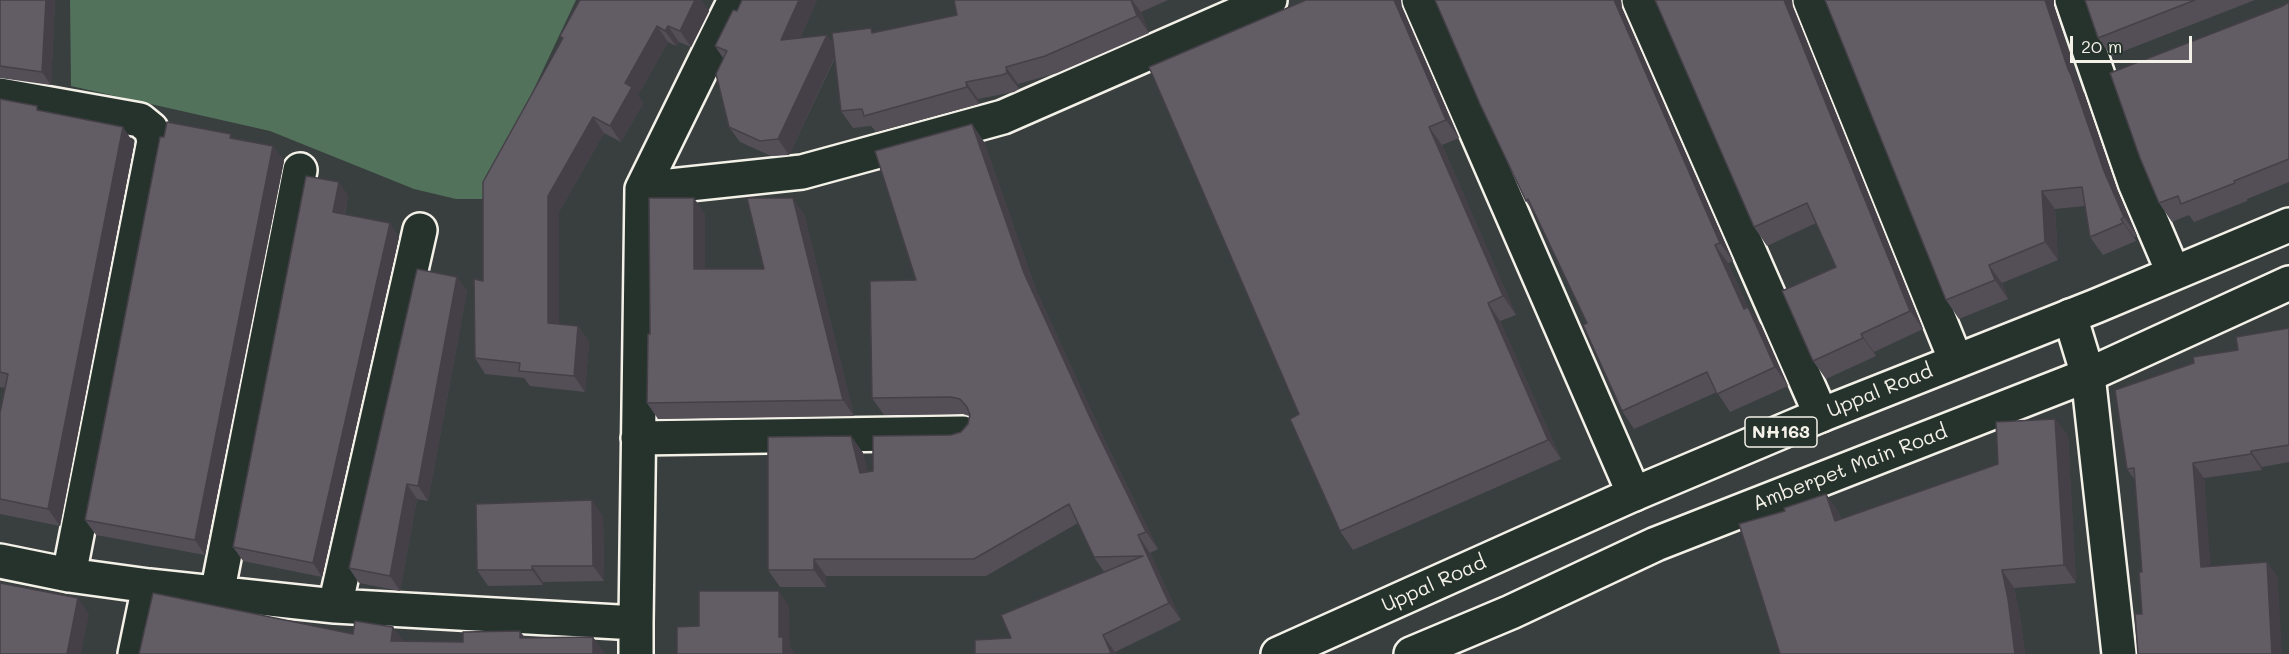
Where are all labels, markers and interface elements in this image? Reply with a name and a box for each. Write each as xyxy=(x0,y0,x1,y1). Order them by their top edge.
scale bar xyxy=(2073,24,2194,62)
text: 20 m xyxy=(2081,34,2122,58)
street label: Uppal Road xyxy=(1824,359,1936,423)
road number: NH163 xyxy=(1745,417,1817,447)
street label: Amberpet Main Road xyxy=(1749,420,1951,516)
street label: Uppal Road xyxy=(1378,550,1490,618)

